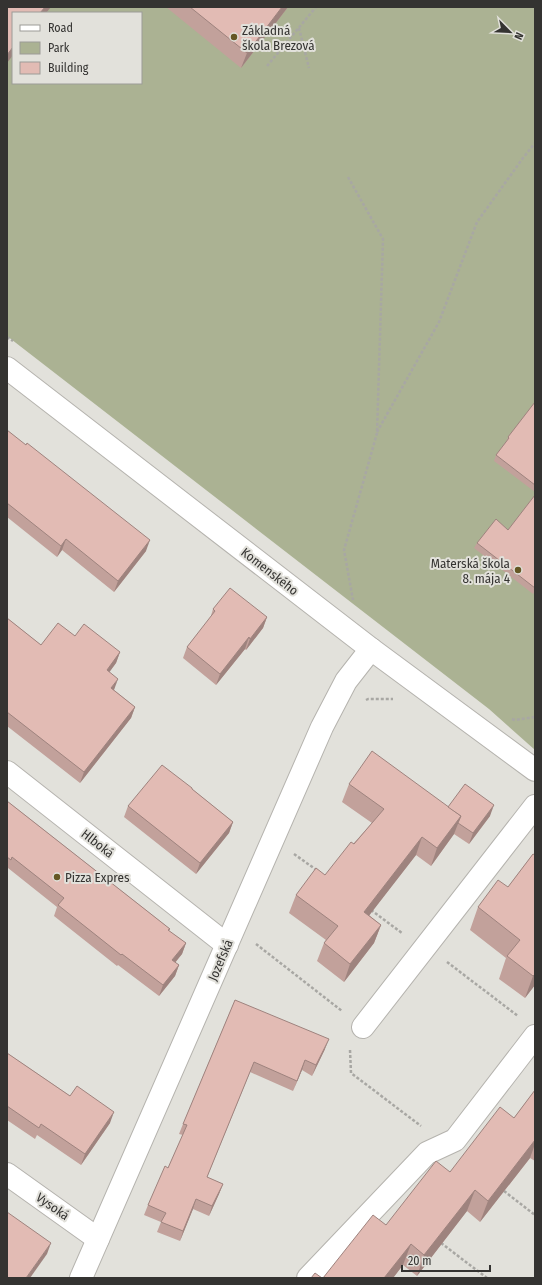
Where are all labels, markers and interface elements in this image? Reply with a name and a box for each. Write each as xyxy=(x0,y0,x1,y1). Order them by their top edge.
legend xyxy=(12,12,142,84)
north arrow xyxy=(490,12,530,52)
text: Road xyxy=(48,21,73,35)
place label: Základná škola Brezová xyxy=(242,23,315,53)
text: N xyxy=(511,30,526,42)
marker: Základná škola Brezová xyxy=(229,32,239,42)
text: Park xyxy=(48,41,70,55)
text: Building xyxy=(48,61,89,75)
street label: Komenského xyxy=(238,544,301,598)
place label: Materská škola 8. mája 4 xyxy=(431,556,510,586)
marker: Materská škola 8. mája 4 xyxy=(513,565,523,575)
street label: Hlboká xyxy=(78,826,117,861)
place label: Pizza Expres xyxy=(65,870,130,885)
marker: Pizza Expres xyxy=(52,872,62,882)
street label: Jozefská xyxy=(205,937,236,983)
street label: Vysoká xyxy=(33,1190,72,1223)
scale bar xyxy=(402,1247,490,1273)
text: 20 m xyxy=(408,1254,432,1268)

